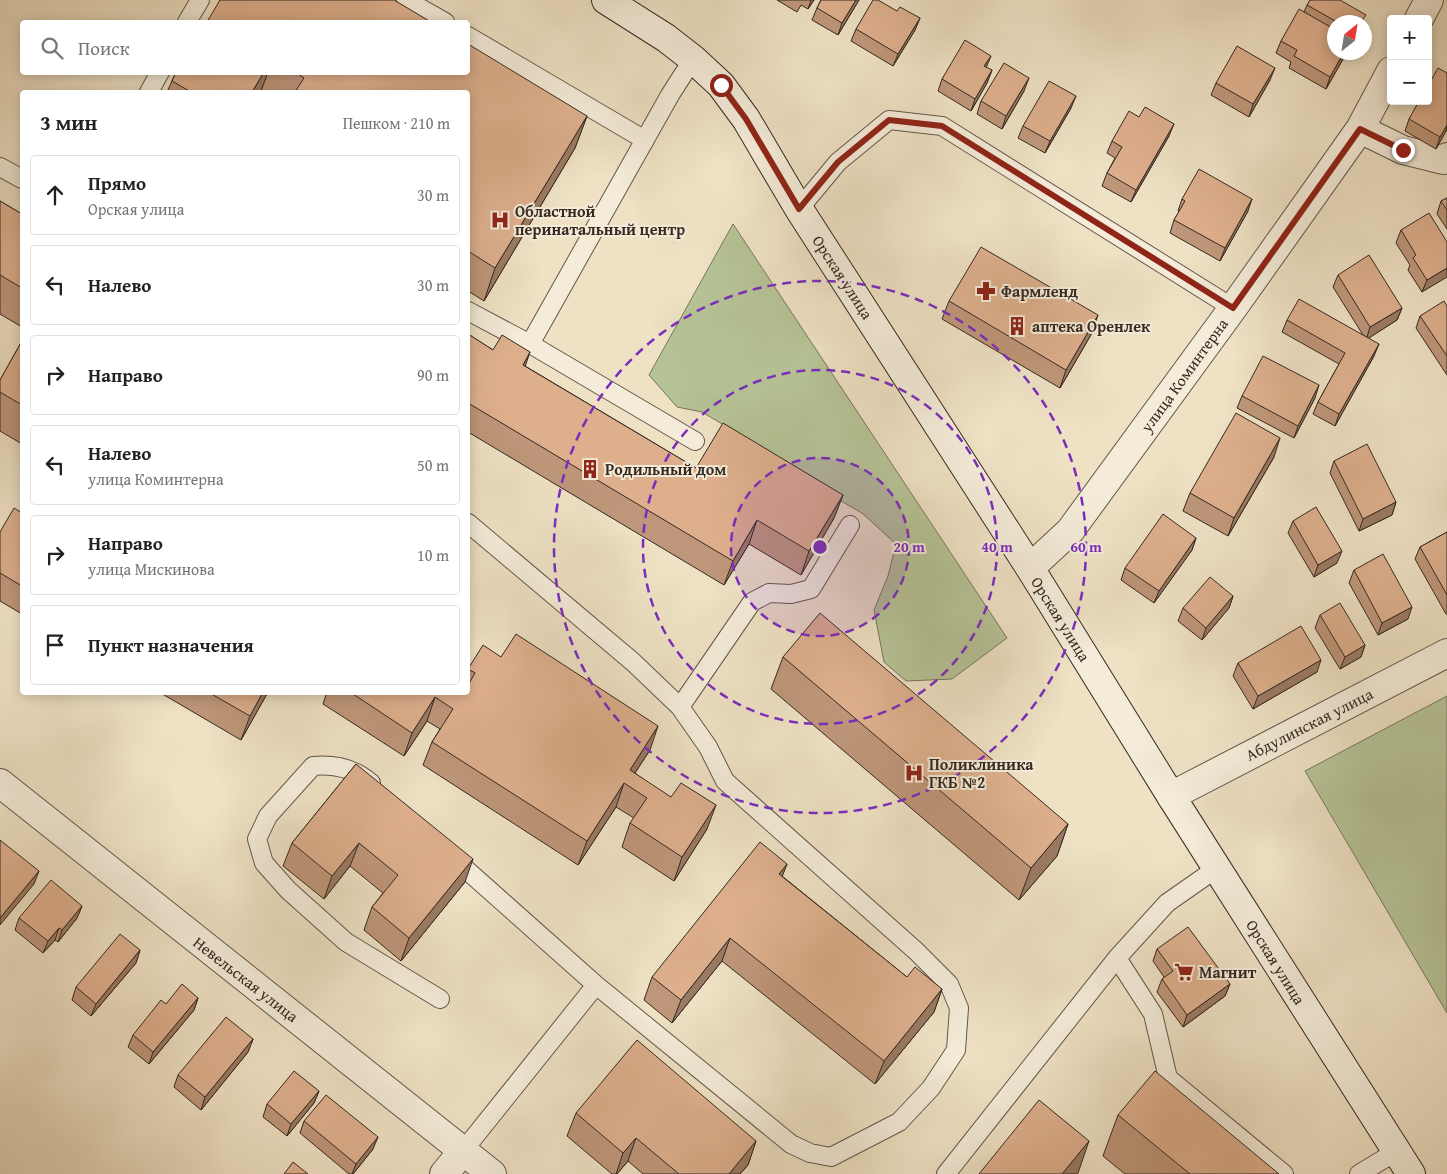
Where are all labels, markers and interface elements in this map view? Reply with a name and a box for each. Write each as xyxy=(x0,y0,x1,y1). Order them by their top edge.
north arrow xyxy=(1327,15,1372,60)
map controls xyxy=(1387,15,1432,105)
button: + xyxy=(1387,15,1432,60)
search box xyxy=(20,20,470,75)
icon: search xyxy=(38,34,66,62)
text: Поиск xyxy=(78,34,130,62)
button: − xyxy=(1387,60,1432,105)
route start xyxy=(710,74,733,97)
text: 3 мин xyxy=(40,107,97,138)
text: Пешком · 210 m xyxy=(343,111,450,135)
route end xyxy=(1392,139,1415,162)
text: Прямо xyxy=(88,169,146,197)
icon: ahead xyxy=(41,181,69,209)
text: 30 m xyxy=(417,183,449,207)
text: Орская улица xyxy=(88,197,184,221)
place label: Областной перинатальный центр xyxy=(515,199,685,241)
hospital icon: Областной перинатальный центр xyxy=(489,209,511,231)
street label: Орская улица xyxy=(807,230,879,324)
icon: left xyxy=(41,271,69,299)
text: Налево xyxy=(88,271,151,299)
text: 30 m xyxy=(417,273,449,297)
place label: Фармленд xyxy=(1001,279,1078,303)
pharmacy icon: Фармленд xyxy=(975,280,997,302)
street label: улица Коминтерна xyxy=(1134,313,1234,438)
place label: аптека Оренлек xyxy=(1032,314,1151,338)
building icon: аптека Оренлек xyxy=(1006,315,1028,337)
icon: right xyxy=(41,361,69,389)
text: Направо xyxy=(88,361,163,389)
text: 90 m xyxy=(417,363,449,387)
text: Налево xyxy=(88,439,151,467)
icon: left xyxy=(41,451,69,479)
text: 50 m xyxy=(417,453,449,477)
place label: Родильный дом xyxy=(605,457,726,481)
building icon: Родильный дом xyxy=(579,458,601,480)
text: улица Коминтерна xyxy=(88,467,224,491)
text: Направо xyxy=(88,529,163,557)
text: 20 m xyxy=(893,536,925,557)
text: 40 m xyxy=(981,536,1013,557)
text: 60 m xyxy=(1070,536,1102,557)
centre of rings xyxy=(811,538,829,556)
icon: right xyxy=(41,541,69,569)
text: 10 m xyxy=(417,543,449,567)
text: улица Мискинова xyxy=(88,557,215,581)
street label: Орская улица xyxy=(1025,572,1097,666)
icon: arrive xyxy=(41,631,69,659)
text: Пункт назначения xyxy=(88,631,254,659)
street label: Абдулинская улица xyxy=(1241,681,1377,767)
place label: Поликлиника ГКБ №2 xyxy=(929,752,1034,794)
hospital icon: Поликлиника ГКБ №2 xyxy=(903,762,925,784)
street label: Орская улица xyxy=(1240,915,1312,1009)
street label: Невельская улица xyxy=(188,930,304,1028)
place label: Магнит xyxy=(1199,960,1257,984)
supermarket icon: Магнит xyxy=(1173,961,1195,983)

